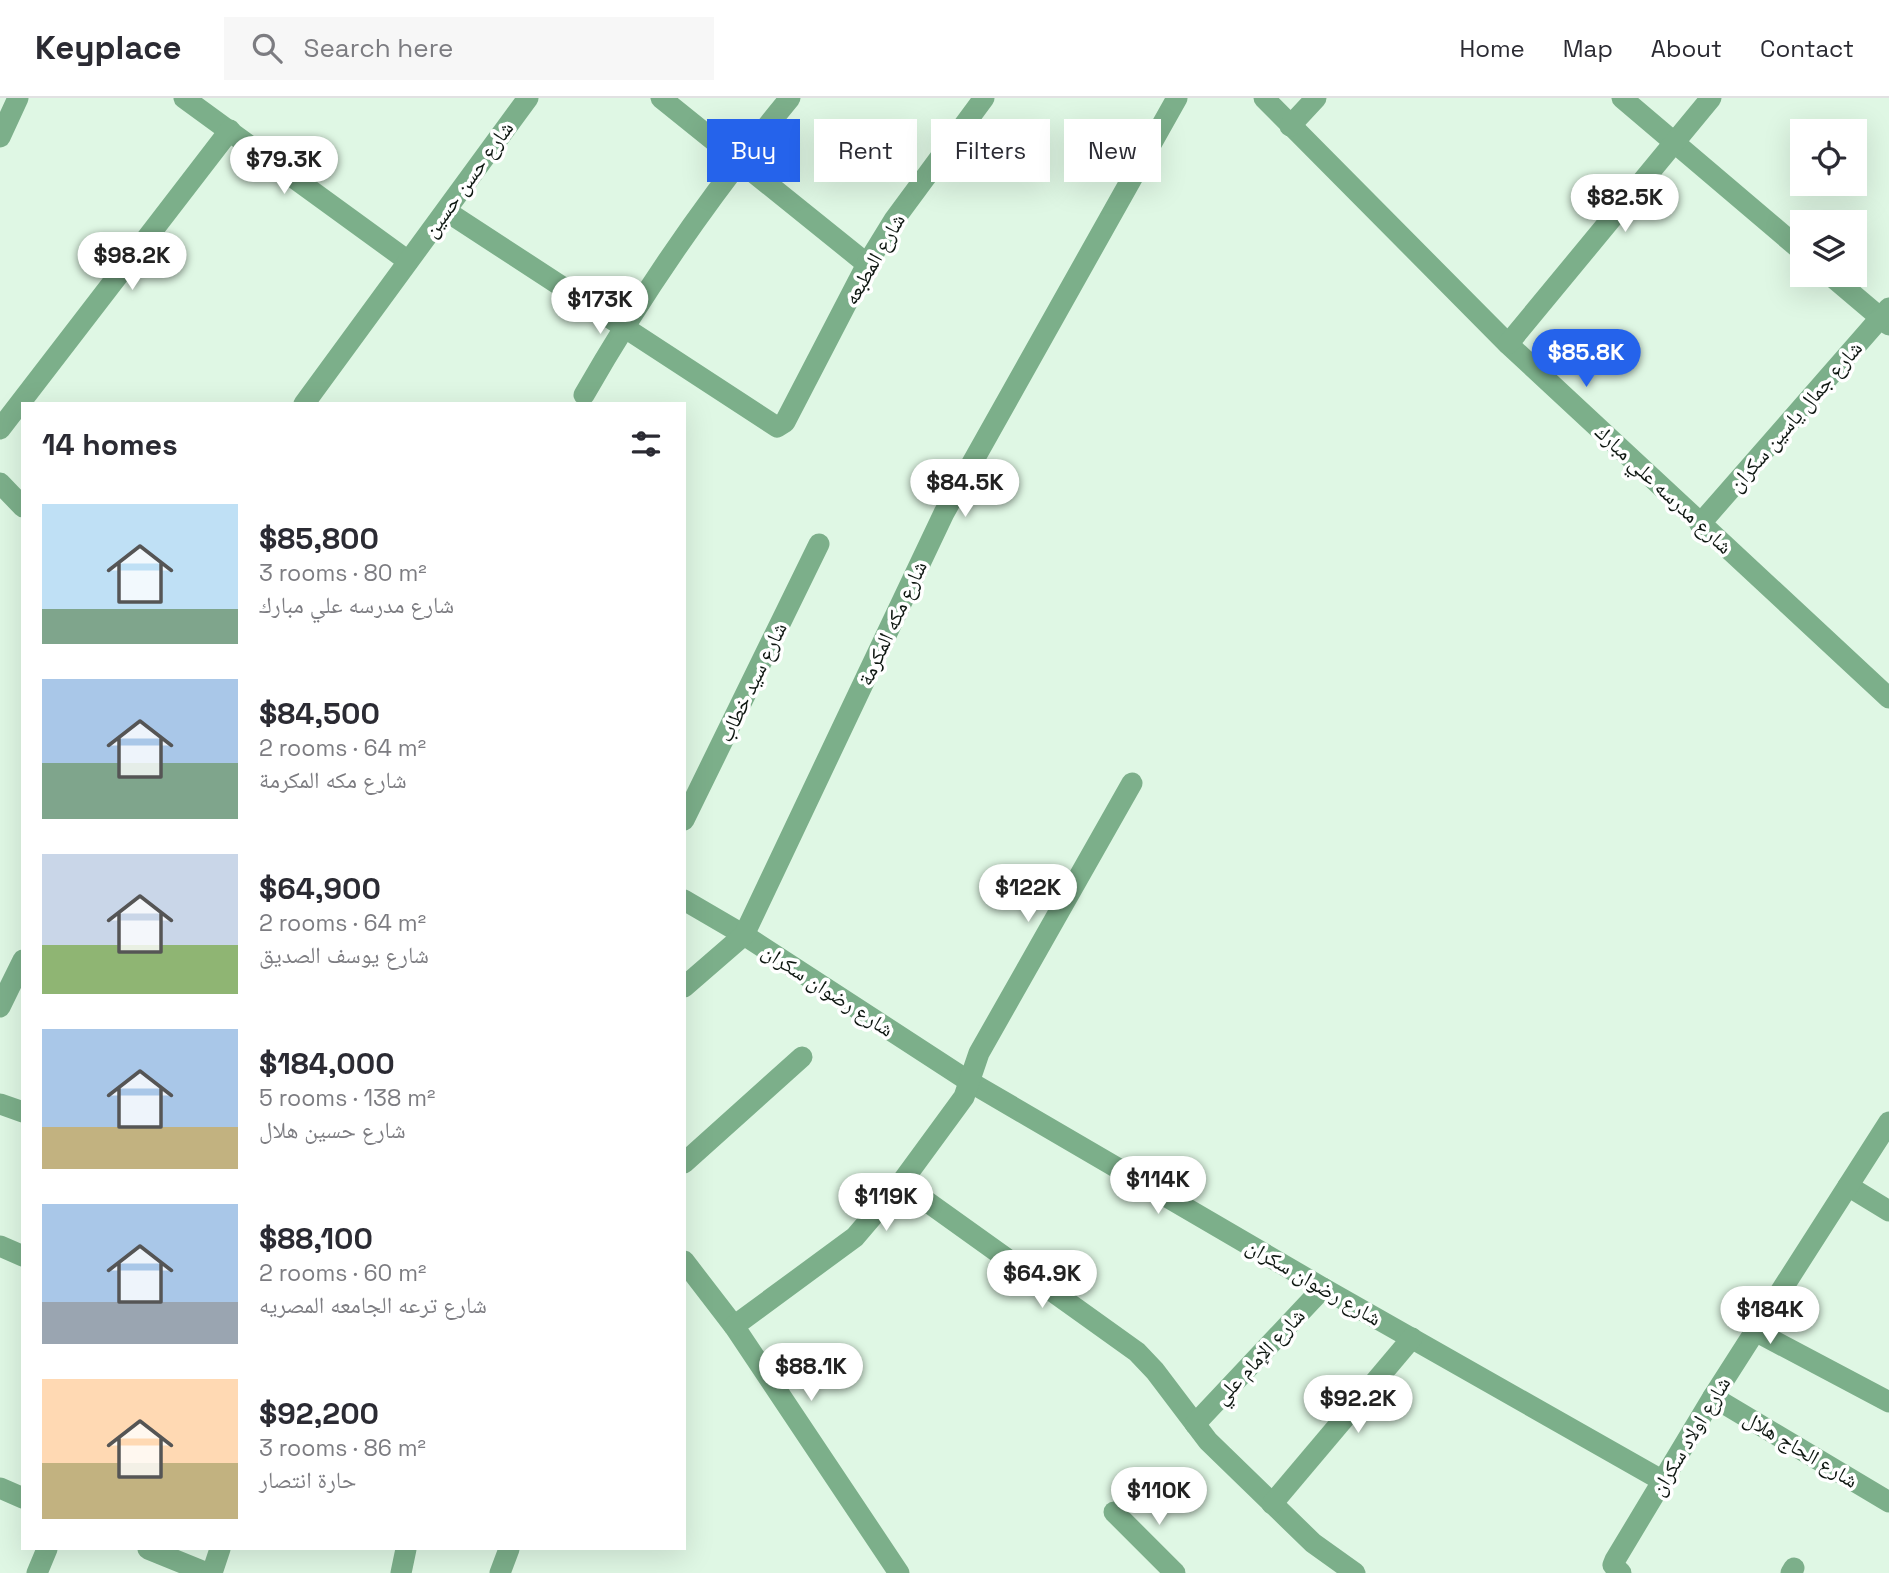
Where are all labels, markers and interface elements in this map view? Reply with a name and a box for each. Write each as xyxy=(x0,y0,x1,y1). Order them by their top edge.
search box xyxy=(224,17,714,80)
text: Keyplace xyxy=(35,27,182,69)
icon: search xyxy=(248,29,286,67)
text: Search here xyxy=(304,31,453,65)
text: Home xyxy=(1459,33,1525,64)
text: Map xyxy=(1563,33,1613,64)
text: About xyxy=(1651,33,1722,64)
text: Contact xyxy=(1760,33,1854,64)
street label: شارع حسن حسين xyxy=(417,115,519,243)
chip: Buy xyxy=(707,119,800,182)
chip: Rent xyxy=(814,119,917,182)
chip: Filters xyxy=(931,119,1050,182)
chip: New xyxy=(1064,119,1161,182)
map controls xyxy=(1790,119,1867,287)
button: locate xyxy=(1790,119,1867,196)
pin: $79.3K xyxy=(227,136,341,196)
text: $79.3K xyxy=(246,144,322,174)
pin: $82.5K xyxy=(1568,174,1682,234)
text: $82.5K xyxy=(1587,182,1663,212)
street label: شارع المطبعه xyxy=(837,209,911,309)
button: layers xyxy=(1790,210,1867,287)
pin: $98.2K xyxy=(75,232,189,292)
text: $98.2K xyxy=(94,240,170,270)
pin: $173K xyxy=(551,276,649,336)
text: $173K xyxy=(567,284,633,314)
pin: $85.8K xyxy=(1529,330,1643,389)
street label: شارع جمال ياسين سكران xyxy=(1722,335,1868,497)
text: $85.8K xyxy=(1548,337,1624,367)
street label: شارع مدرسه علي مبارك xyxy=(1587,418,1738,562)
text: 14 homes xyxy=(42,425,178,464)
icon: filters xyxy=(627,425,665,463)
pin: $84.5K xyxy=(908,460,1022,519)
text: $84.5K xyxy=(926,467,1004,497)
text: $85,800 xyxy=(259,519,379,558)
icon: home xyxy=(98,532,182,616)
street label: شارع مكه المكرمة xyxy=(851,556,933,690)
text: 3 rooms · 80 m² xyxy=(259,558,427,588)
text: شارع مدرسه علي مبارك xyxy=(259,590,454,620)
street label: شارع سيد خطاب xyxy=(711,618,793,746)
text: $84,500 xyxy=(259,694,380,733)
icon: home xyxy=(98,707,182,791)
text: 2 rooms · 64 m² xyxy=(259,733,426,763)
text: شارع مكه المكرمة xyxy=(259,765,407,795)
pin: $122K xyxy=(979,864,1077,924)
text: $64,900 xyxy=(259,869,381,908)
text: $122K xyxy=(995,872,1061,902)
icon: home xyxy=(98,882,182,966)
text: 2 rooms · 64 m² xyxy=(259,908,426,938)
street label: شارع رضوان سكران xyxy=(757,937,899,1043)
text: شارع يوسف الصديق xyxy=(259,940,429,970)
text: $184,000 xyxy=(259,1044,395,1083)
icon: home xyxy=(98,1057,182,1141)
text: 5 rooms · 138 m² xyxy=(259,1083,435,1113)
text: شارع حسين هلال xyxy=(259,1115,406,1145)
pin: $114K xyxy=(1109,1156,1207,1216)
text: $114K xyxy=(1126,1164,1190,1194)
pin: $119K xyxy=(837,1174,935,1233)
text: $119K xyxy=(854,1181,918,1211)
text: $88,100 xyxy=(259,1219,373,1258)
icon: home xyxy=(98,1232,182,1316)
street label: شارع رضوان سكران xyxy=(1242,1232,1386,1332)
pin: $64.9K xyxy=(985,1250,1099,1310)
text: 2 rooms · 60 m² xyxy=(259,1258,426,1288)
text: $64.9K xyxy=(1003,1258,1081,1288)
pin: $184K xyxy=(1721,1286,1819,1346)
text: شارع ترعه الجامعه المصريه xyxy=(259,1290,487,1320)
text: $184K xyxy=(1736,1294,1804,1324)
street label: شارع الإمام علي xyxy=(1208,1302,1313,1412)
pin: $88.1K xyxy=(754,1344,868,1403)
text: $88.1K xyxy=(775,1351,847,1381)
street label: شارع اولاد سكران xyxy=(1644,1371,1736,1501)
pin: $92.2K xyxy=(1301,1376,1415,1435)
text: $92.2K xyxy=(1320,1383,1396,1413)
text: $92,200 xyxy=(259,1394,379,1433)
street label: شارع الحاج هلال xyxy=(1739,1404,1863,1494)
icon: home xyxy=(98,1407,182,1491)
text: 3 rooms · 86 m² xyxy=(259,1433,426,1463)
text: حارة انتصار xyxy=(259,1465,356,1495)
pin: $110K xyxy=(1110,1468,1208,1527)
text: $110K xyxy=(1127,1475,1191,1505)

